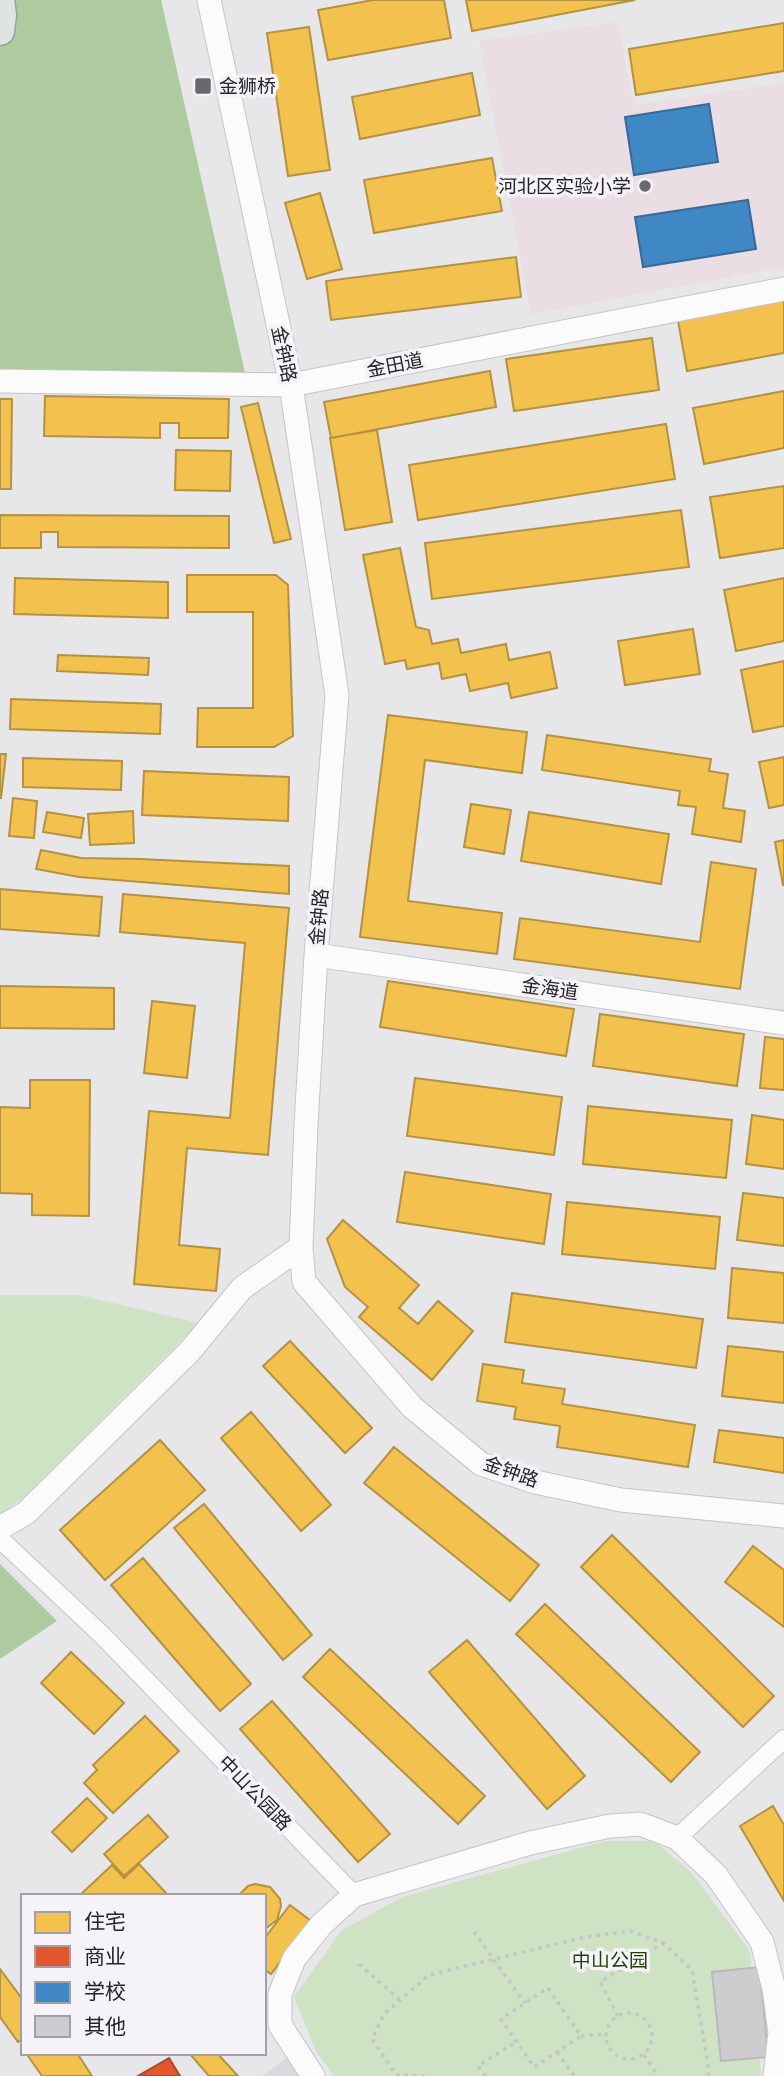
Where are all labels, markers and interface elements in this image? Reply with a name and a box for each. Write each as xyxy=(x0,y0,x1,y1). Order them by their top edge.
place label: 金狮桥 xyxy=(219,75,276,98)
marker: 金狮桥 xyxy=(193,76,213,96)
place label: 河北区实验小学 xyxy=(498,175,631,198)
marker: 河北区实验小学 xyxy=(637,178,653,194)
street label: 金钟路 xyxy=(267,324,301,384)
street label: 金田道 xyxy=(365,348,425,382)
street label: 金钟路 xyxy=(305,888,333,946)
street label: 金海道 xyxy=(520,974,580,1004)
street label: 金钟路 xyxy=(480,1452,542,1492)
street label: 中山公园路 xyxy=(214,1751,296,1835)
legend xyxy=(21,1894,266,2055)
text: 住宅 xyxy=(84,1910,126,1934)
text: 商业 xyxy=(84,1945,126,1969)
park label: 中山公园 xyxy=(572,1949,648,1972)
text: 学校 xyxy=(84,1980,126,2004)
text: 其他 xyxy=(84,2015,126,2039)

